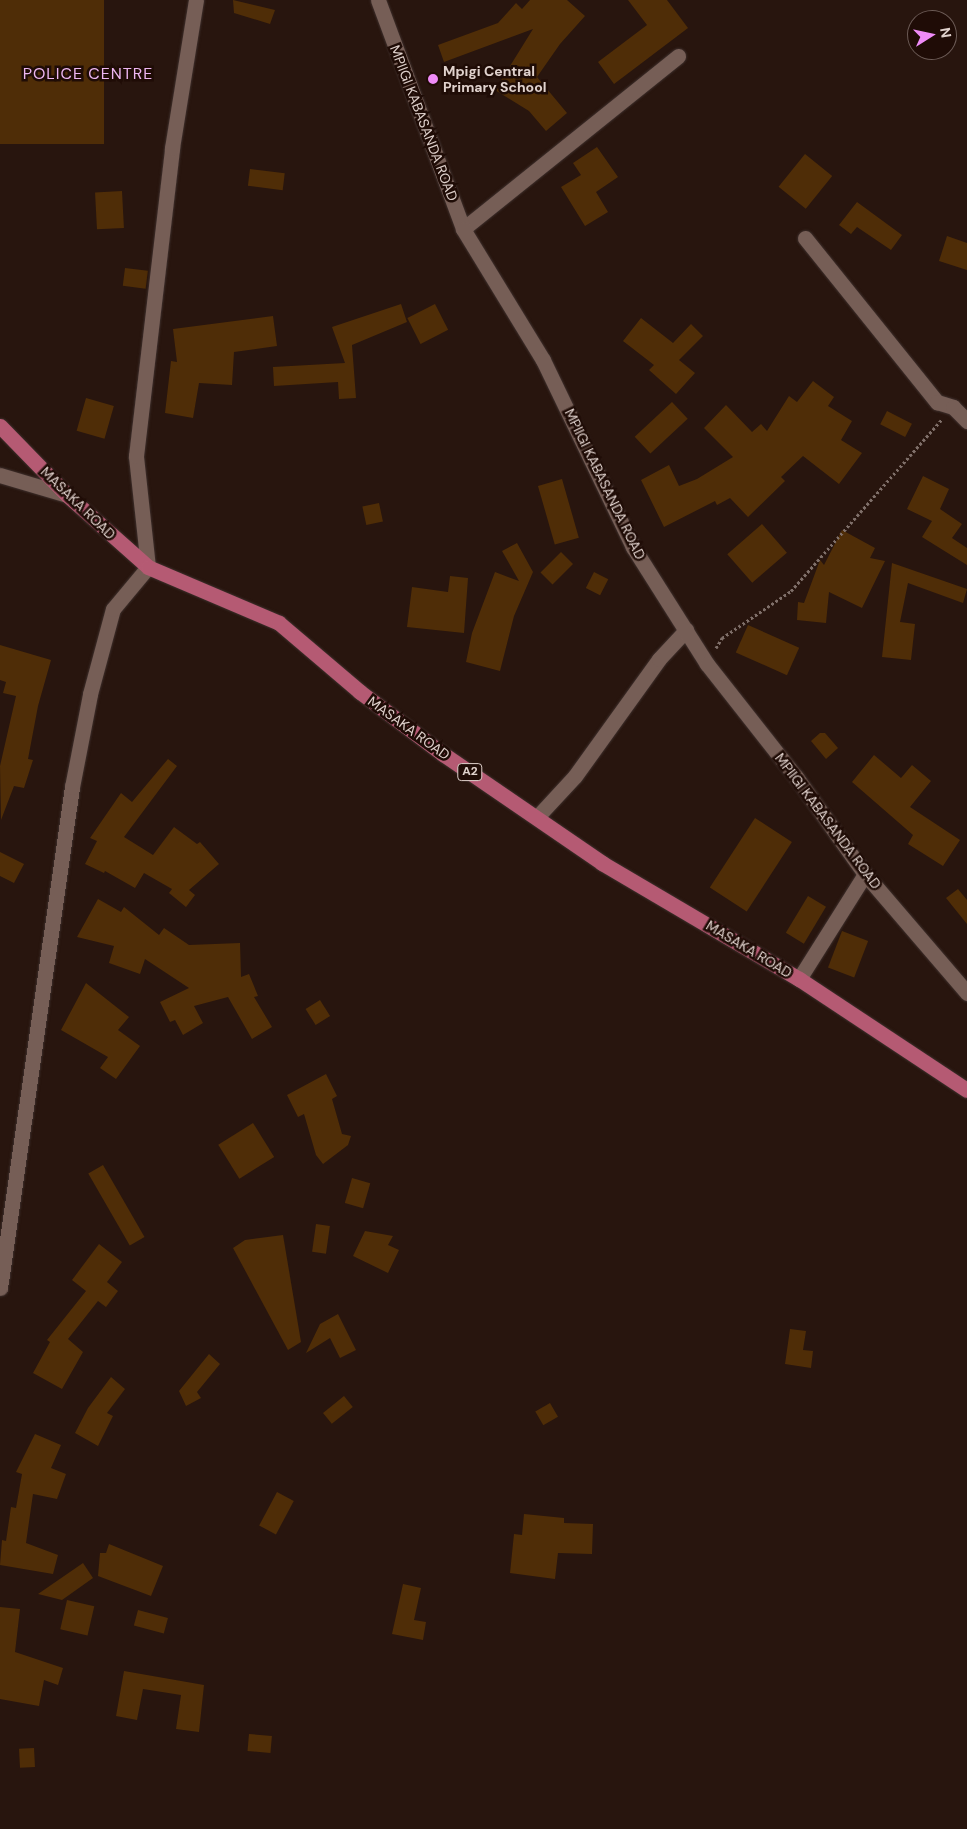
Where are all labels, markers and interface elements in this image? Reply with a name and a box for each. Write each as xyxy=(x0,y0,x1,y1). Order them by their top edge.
north arrow xyxy=(907,10,957,60)
text: N xyxy=(936,26,956,39)
street label: MPIIGI KABASANDA ROAD xyxy=(386,43,462,203)
place label: Mpigi Central Primary School xyxy=(443,63,546,95)
district label: POLICE CENTRE xyxy=(21,64,155,84)
marker: Mpigi Central Primary School xyxy=(427,73,439,85)
street label: MPIIGI KABASANDA ROAD xyxy=(561,406,649,562)
street label: MASAKA ROAD xyxy=(37,463,119,543)
street label: MASAKA ROAD xyxy=(365,693,453,763)
street label: MPIIGI KABASANDA ROAD xyxy=(771,750,885,892)
road number: A2 xyxy=(456,762,484,782)
street label: MASAKA ROAD xyxy=(703,917,795,981)

